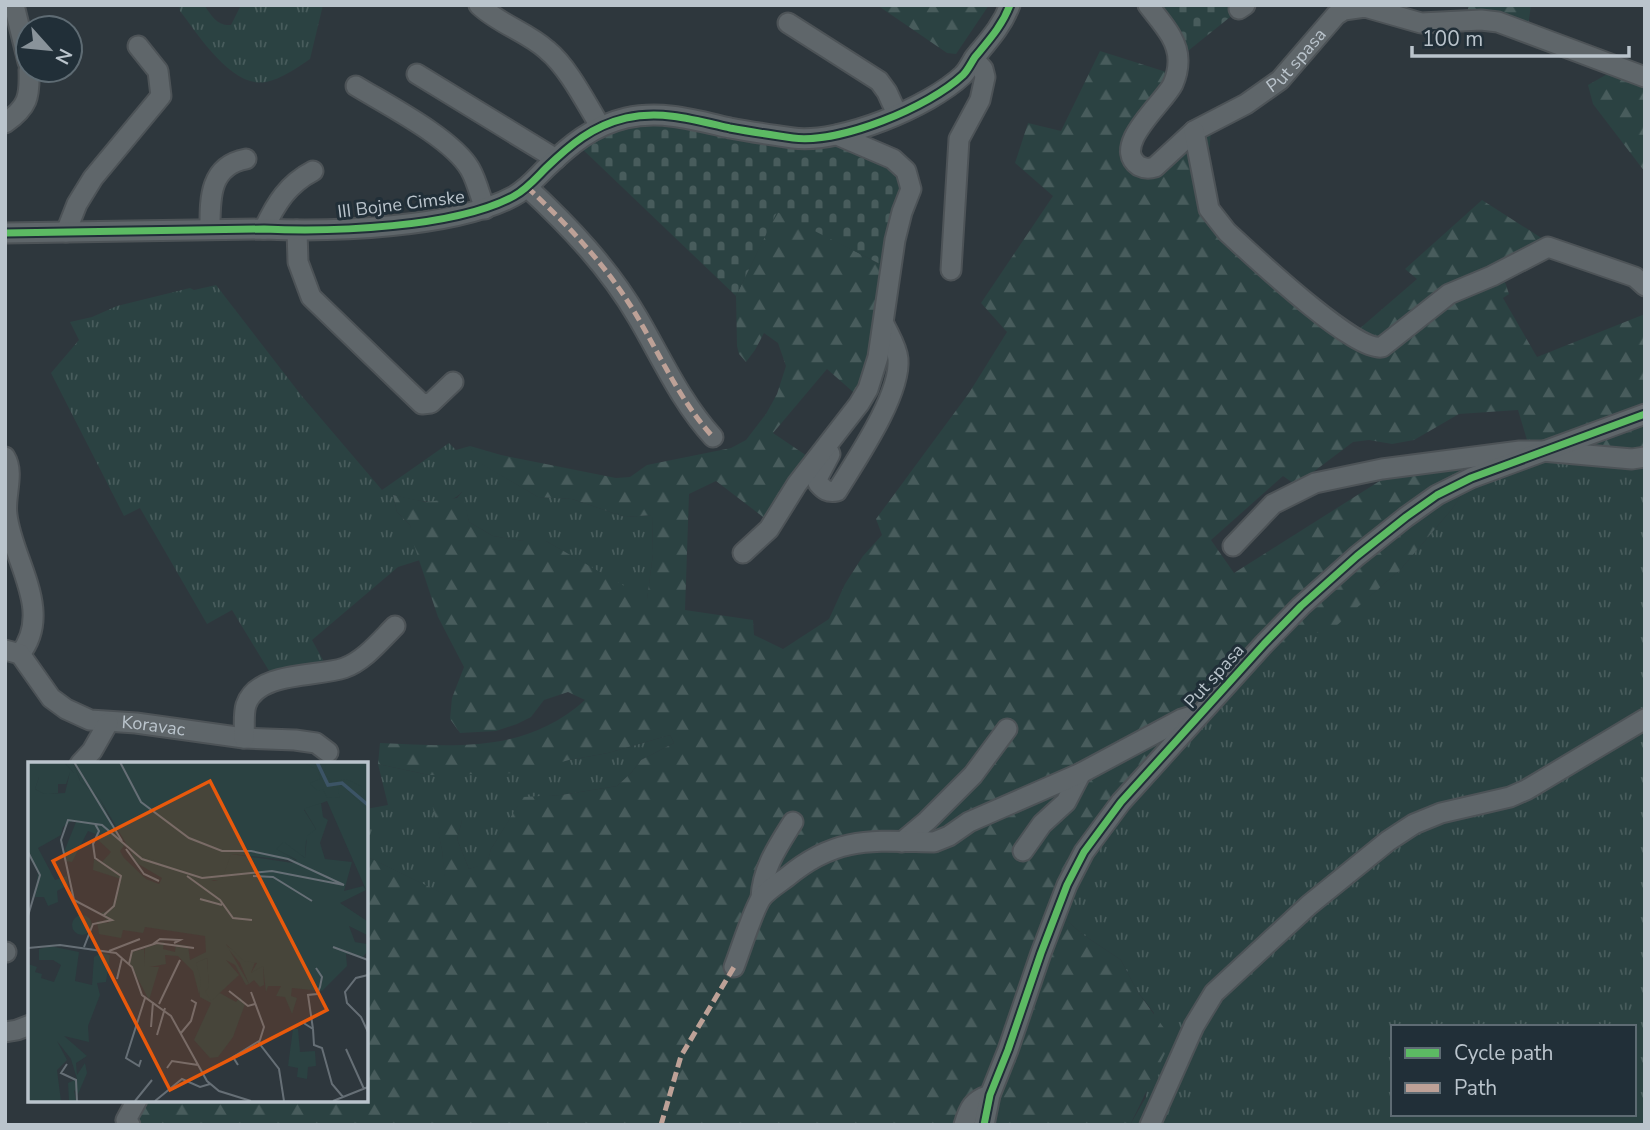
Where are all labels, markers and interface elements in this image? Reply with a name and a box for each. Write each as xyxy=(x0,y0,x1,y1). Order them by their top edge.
north arrow xyxy=(14,14,84,84)
scale bar xyxy=(1412,14,1629,58)
street label: Put spasa xyxy=(1261,23,1332,98)
text: 100 m xyxy=(1422,25,1483,53)
text: N xyxy=(48,44,78,69)
street label: III Bojne Cimske xyxy=(336,184,466,224)
street label: Put spasa xyxy=(1179,639,1249,713)
street label: Koravac xyxy=(121,710,187,742)
inset map xyxy=(28,762,368,1102)
legend xyxy=(1391,1025,1636,1116)
text: Cycle path xyxy=(1454,1039,1553,1067)
text: Path xyxy=(1454,1074,1497,1102)

